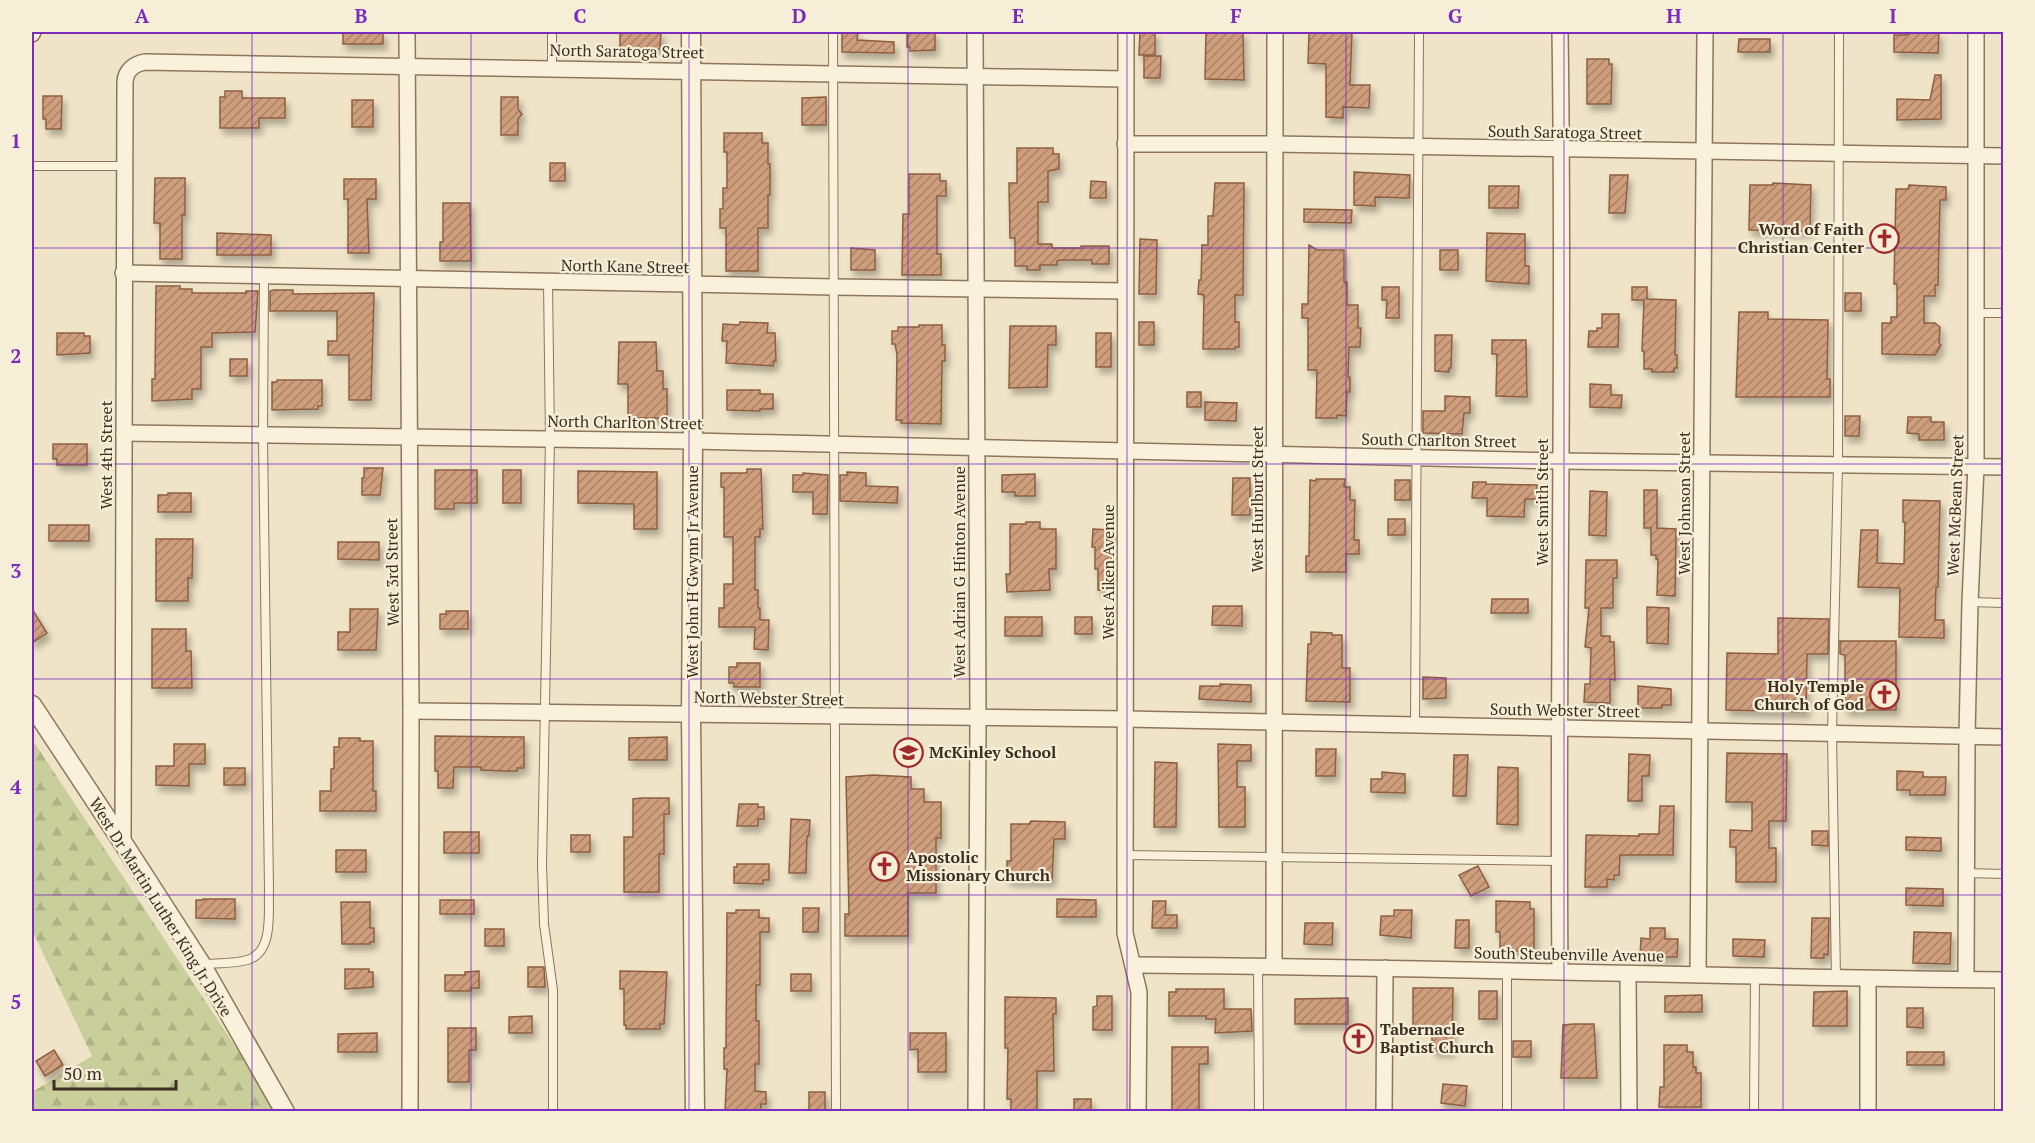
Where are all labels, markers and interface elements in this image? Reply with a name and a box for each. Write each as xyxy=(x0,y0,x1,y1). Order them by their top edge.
text: A xyxy=(135,2,150,29)
text: B xyxy=(355,2,368,29)
text: C xyxy=(573,2,587,29)
text: D xyxy=(792,2,806,29)
text: E xyxy=(1012,2,1024,29)
text: F xyxy=(1230,2,1242,29)
text: G xyxy=(1448,2,1462,29)
text: H xyxy=(1666,2,1682,29)
text: I xyxy=(1889,2,1897,29)
street label: North Saratoga Street xyxy=(549,39,705,63)
street label: South Saratoga Street xyxy=(1488,120,1643,144)
text: 1 xyxy=(10,127,22,154)
place label: Word of Faith Christian Center xyxy=(1738,218,1865,258)
church icon: Word of Faith Christian Center xyxy=(1869,222,1901,254)
street label: North Kane Street xyxy=(561,254,689,278)
text: 2 xyxy=(10,342,22,369)
street label: West 4th Street xyxy=(95,400,117,510)
street label: North Charlton Street xyxy=(547,410,703,434)
street label: West Hurlburt Street xyxy=(1246,425,1268,573)
street label: South Charlton Street xyxy=(1361,428,1517,452)
street label: West Johnson Street xyxy=(1673,431,1695,575)
street label: West McBean Street xyxy=(1942,434,1968,576)
street label: West Smith Street xyxy=(1531,438,1553,566)
street label: West John H Gwynn Jr Avenue xyxy=(681,465,703,679)
street label: West Adrian G Hinton Avenue xyxy=(948,466,970,678)
street label: West Aiken Avenue xyxy=(1097,504,1119,640)
street label: West 3rd Street xyxy=(380,517,404,627)
text: 3 xyxy=(10,557,22,584)
place label: Holy Temple Church of God xyxy=(1754,675,1864,715)
church icon: Holy Temple Church of God xyxy=(1869,679,1901,711)
street label: North Webster Street xyxy=(694,686,844,710)
street label: South Webster Street xyxy=(1490,698,1640,722)
school or university icon: McKinley School xyxy=(892,736,924,768)
place label: McKinley School xyxy=(929,741,1056,763)
text: 4 xyxy=(10,773,22,800)
street label: West Dr Martin Luther King Jr Drive xyxy=(84,793,238,1021)
place label: Apostolic Missionary Church xyxy=(906,846,1051,886)
church icon: Apostolic Missionary Church xyxy=(869,850,901,882)
street label: South Steubenville Avenue xyxy=(1474,941,1664,967)
text: 5 xyxy=(10,988,22,1015)
place label: Tabernacle Baptist Church xyxy=(1380,1018,1495,1058)
church icon: Tabernacle Baptist Church xyxy=(1343,1022,1375,1054)
scale bar xyxy=(54,1053,176,1091)
text: 50 m xyxy=(63,1061,103,1085)

